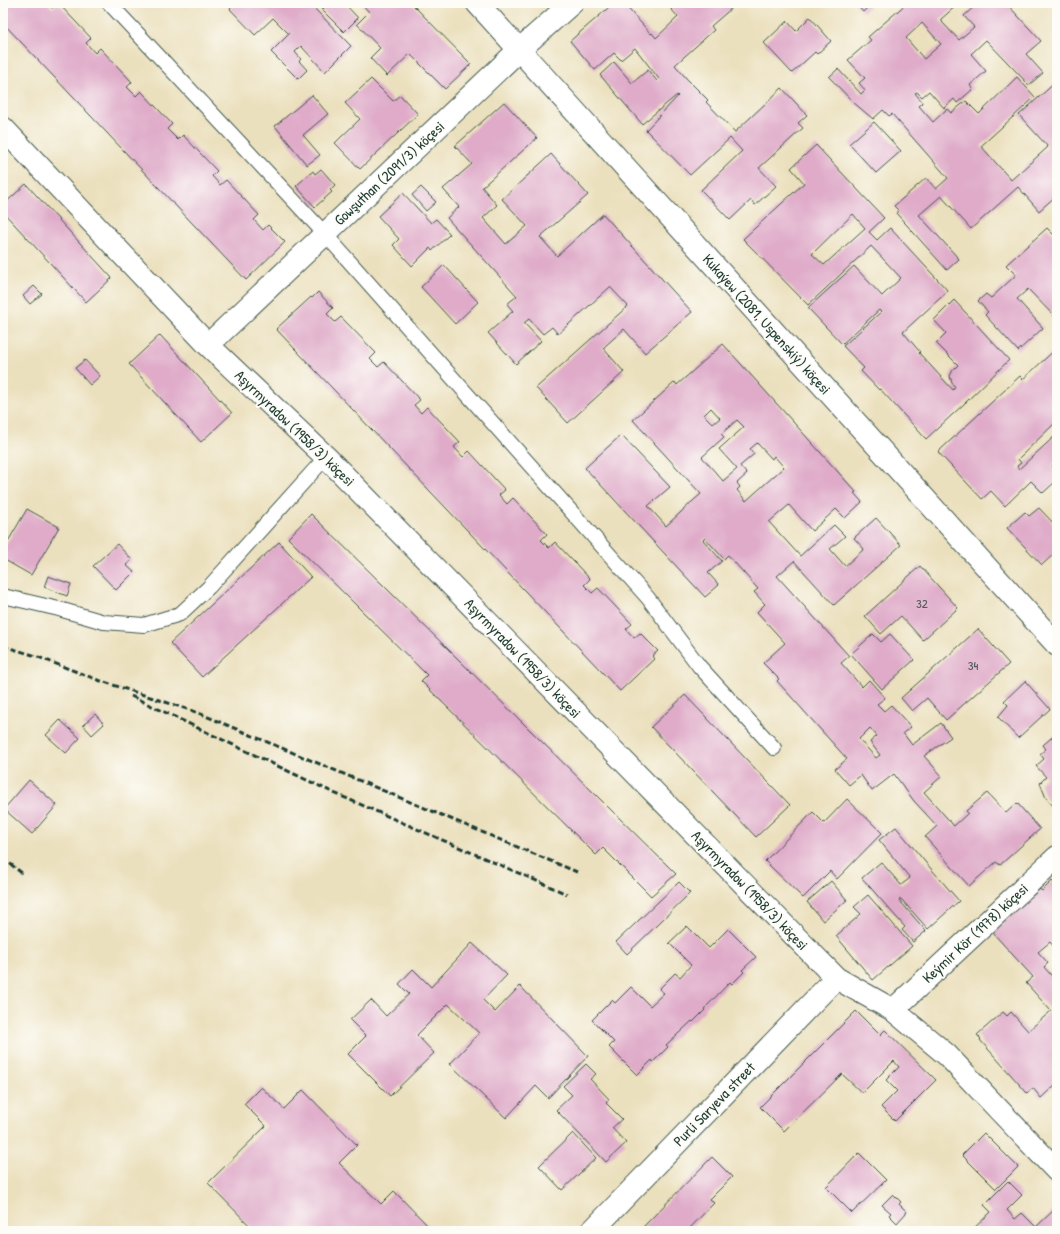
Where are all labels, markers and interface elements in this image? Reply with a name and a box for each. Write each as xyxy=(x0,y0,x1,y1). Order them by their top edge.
street label: Gowşuthan (2091/3) köçesi xyxy=(329,116,449,230)
street label: Kukaýew (2081, Uspenskiý) köçesi xyxy=(698,249,836,399)
street label: Aşyrmyradow (1958/3) köçesi xyxy=(230,365,360,491)
street label: Aşyrmyradow (1958/3) köçesi xyxy=(460,593,586,723)
house number: 32 xyxy=(916,594,928,612)
house number: 34 xyxy=(968,656,978,674)
street label: Aşyrmyradow (1958/3) köçesi xyxy=(687,825,813,955)
street label: Keýmir Kör (1978) köçesi xyxy=(917,878,1033,988)
street label: Purli Saryeva street xyxy=(668,1057,760,1151)

